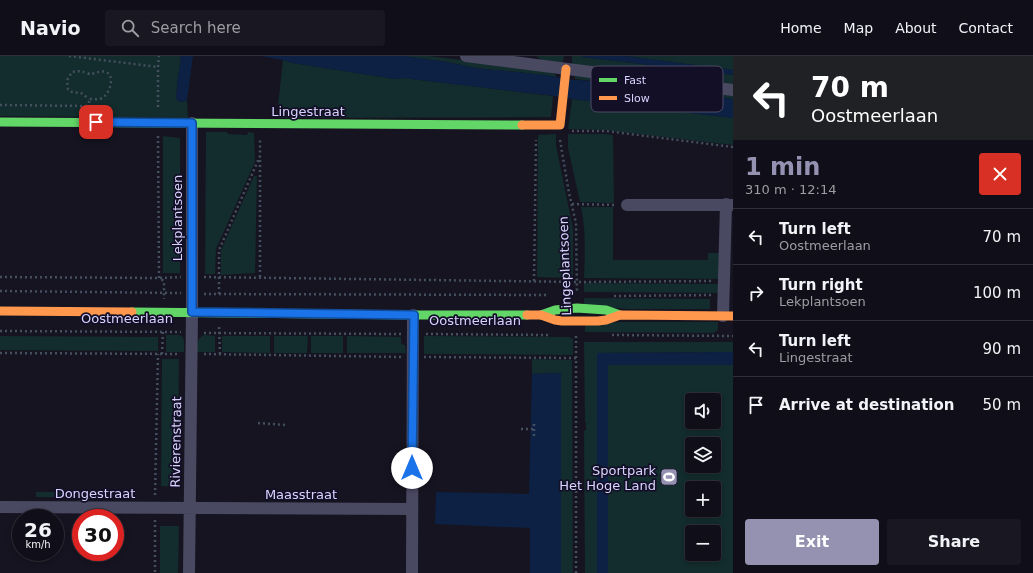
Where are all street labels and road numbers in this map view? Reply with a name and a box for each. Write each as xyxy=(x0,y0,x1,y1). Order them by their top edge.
street label: Lingestraat xyxy=(271,104,345,119)
street label: Lekplantsoen xyxy=(170,175,185,261)
street label: Lingeplantsoen xyxy=(556,216,574,316)
street label: Oostmeerlaan xyxy=(81,311,173,326)
street label: Oostmeerlaan xyxy=(429,313,521,328)
street label: Rivierenstraat xyxy=(168,396,184,488)
street label: Dongestraat xyxy=(55,486,135,501)
street label: Maasstraat xyxy=(265,487,337,502)

